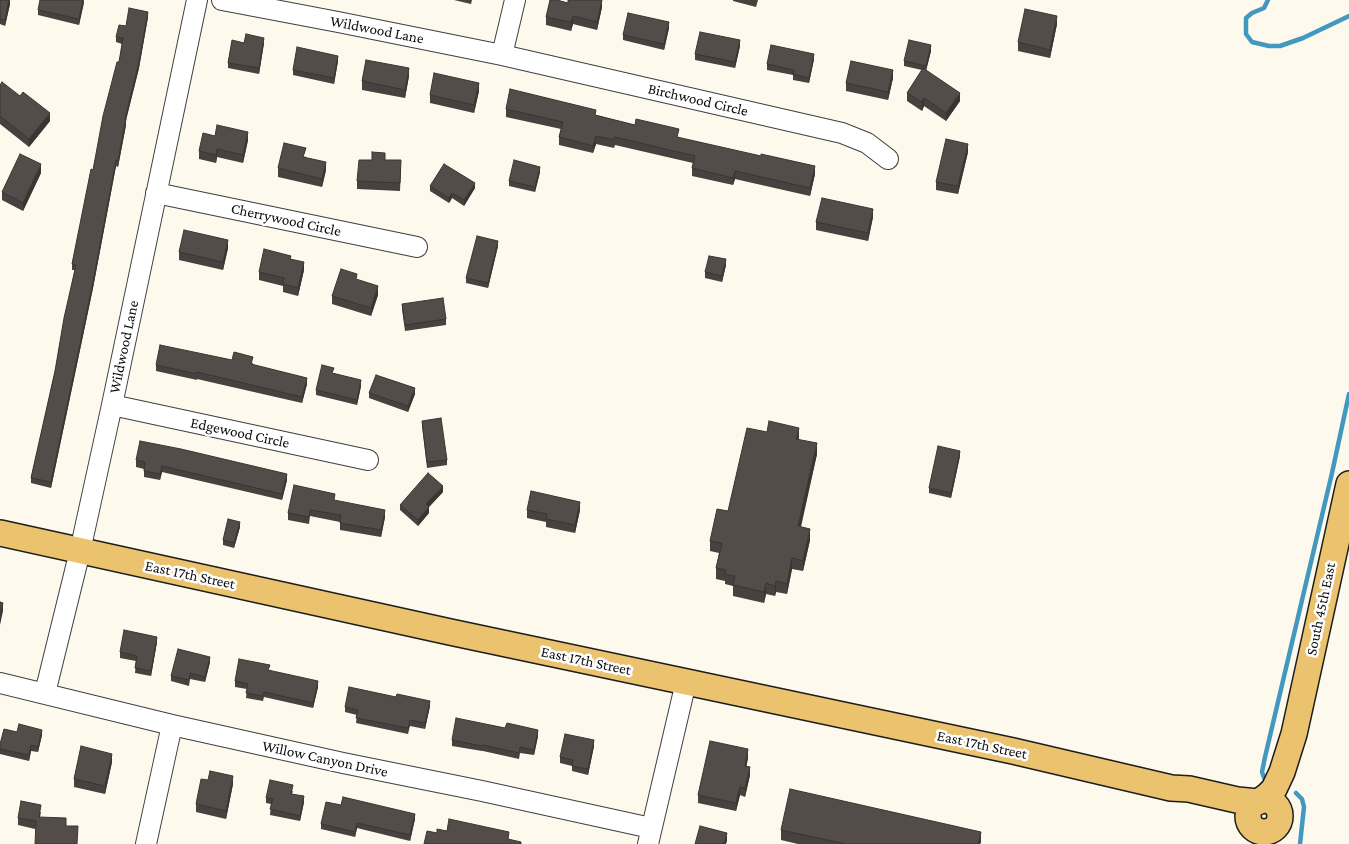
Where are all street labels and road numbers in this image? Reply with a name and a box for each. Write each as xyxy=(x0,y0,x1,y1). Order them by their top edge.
street label: Wildwood Lane xyxy=(329,12,425,48)
street label: Birchwood Circle xyxy=(646,80,750,120)
street label: Cherrywood Circle xyxy=(229,200,343,240)
street label: Wildwood Lane xyxy=(105,299,143,395)
street label: Edgewood Circle xyxy=(189,414,291,452)
street label: East 17th Street xyxy=(143,557,237,593)
street label: South 45th East xyxy=(1302,561,1340,657)
street label: East 17th Street xyxy=(539,643,633,679)
street label: East 17th Street xyxy=(935,727,1029,763)
street label: Willow Canyon Drive xyxy=(260,737,390,781)

